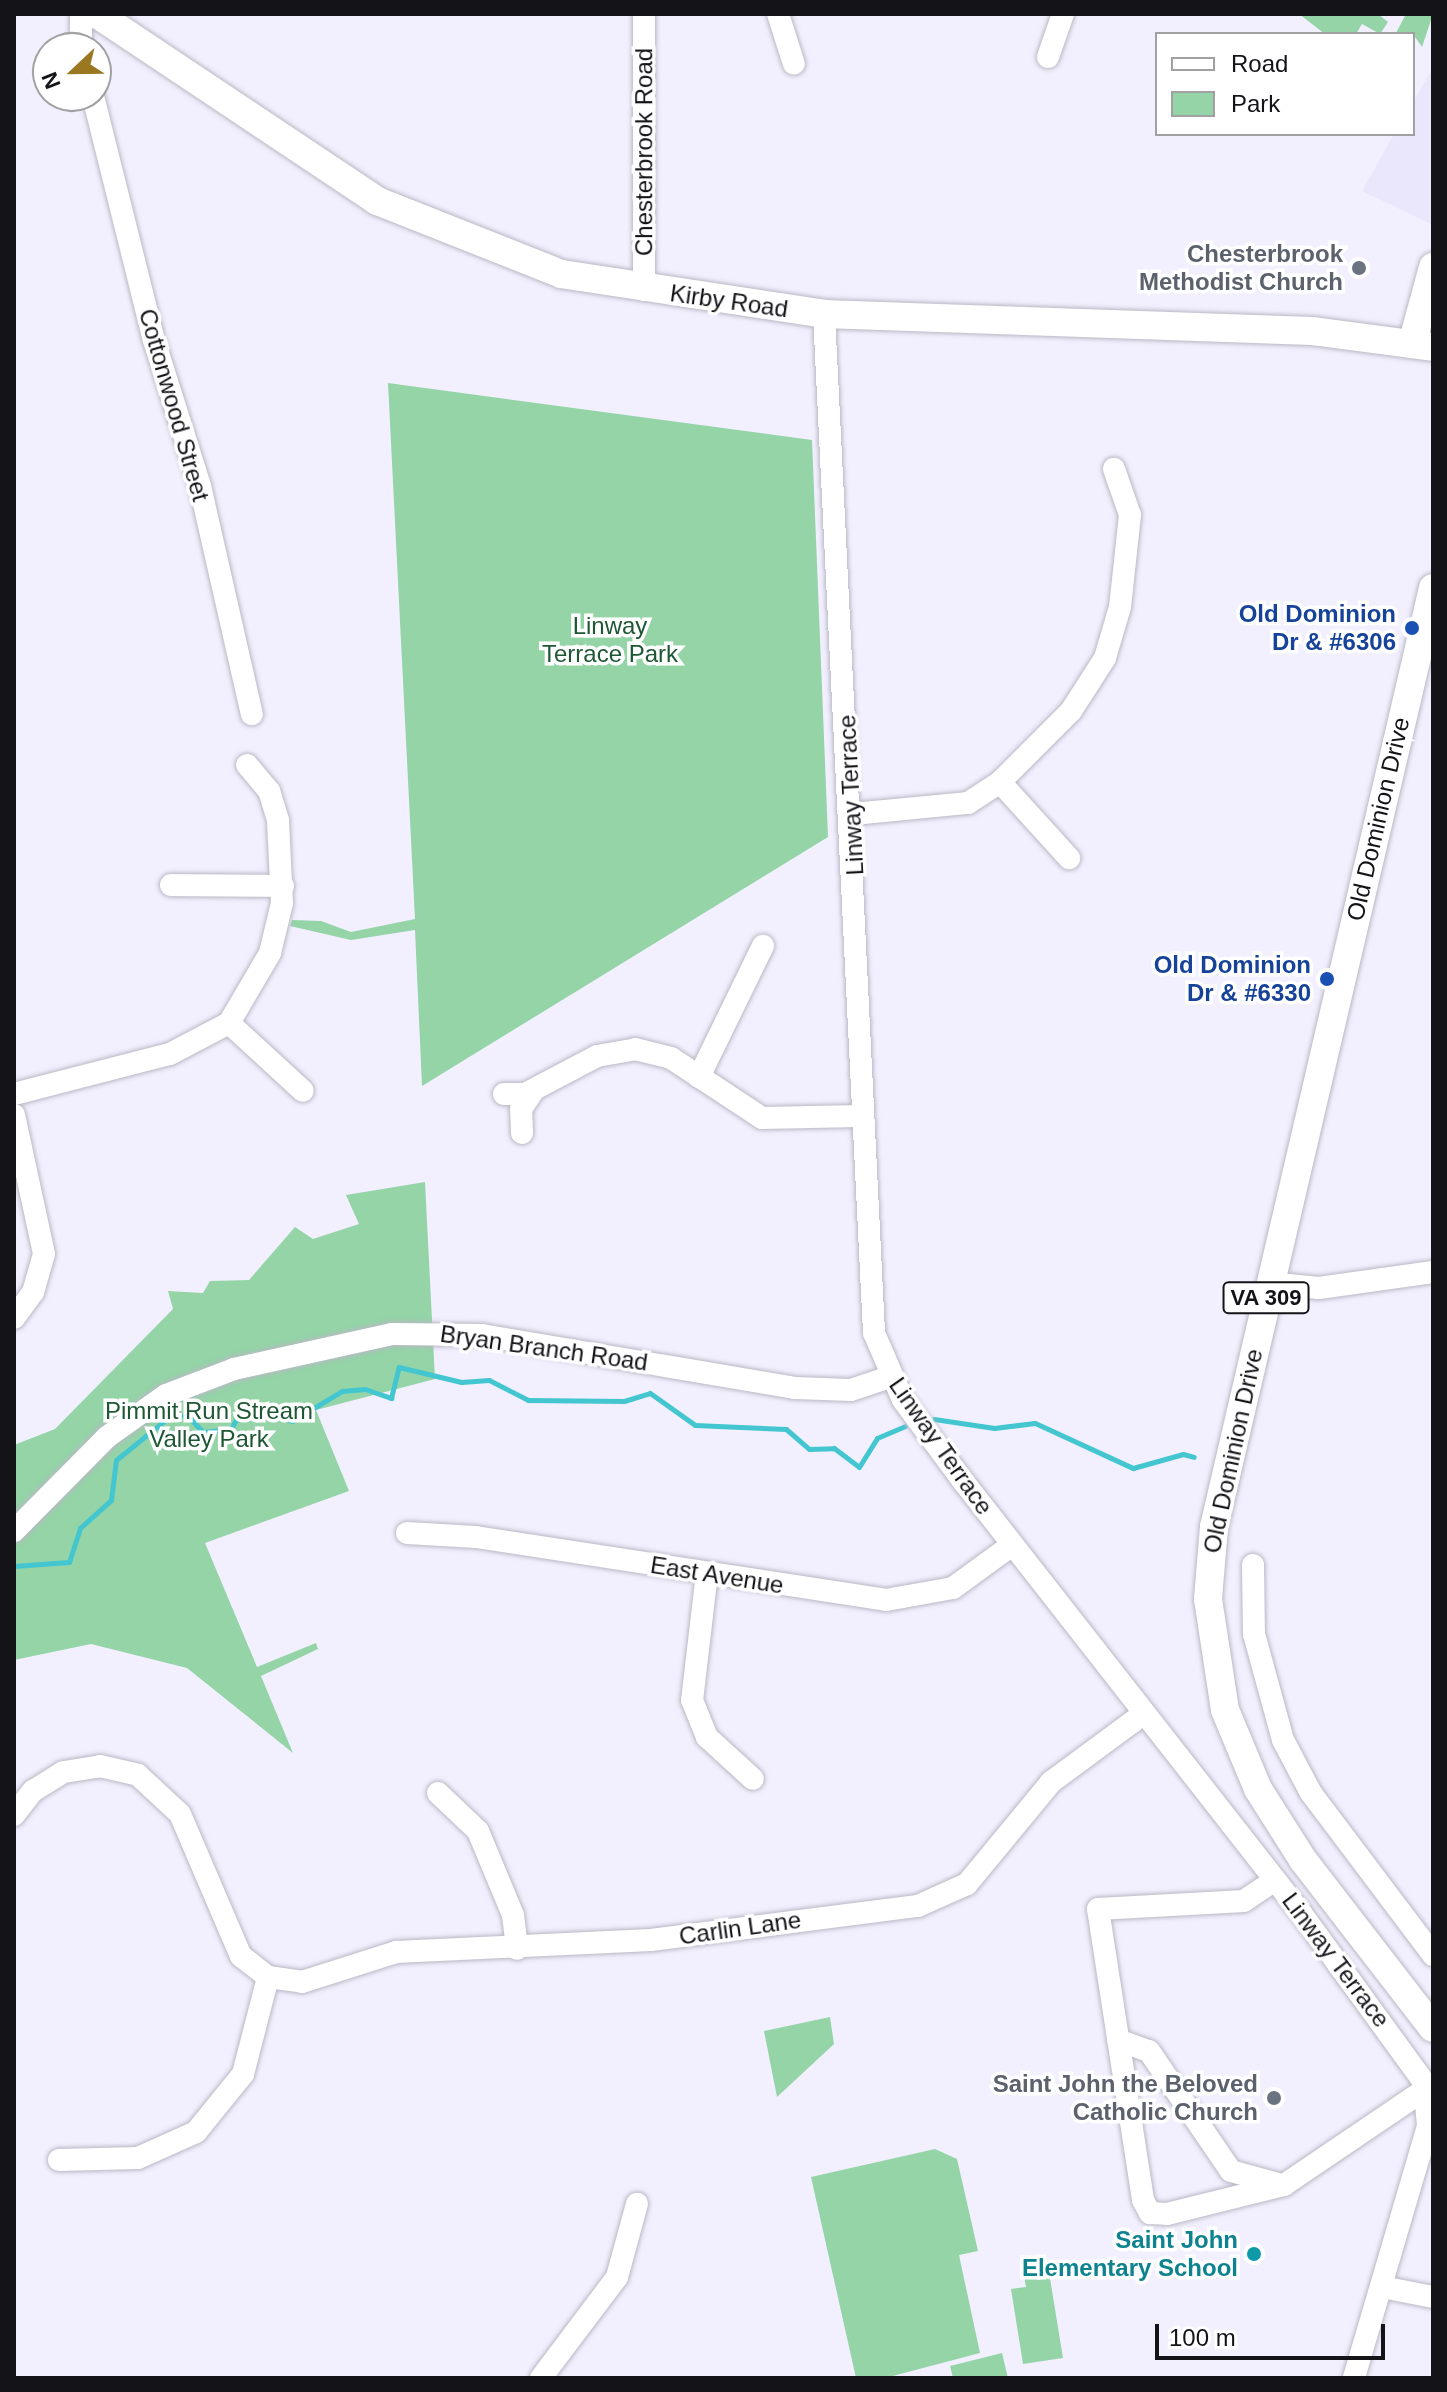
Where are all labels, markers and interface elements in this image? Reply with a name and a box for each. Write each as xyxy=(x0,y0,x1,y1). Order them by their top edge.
north arrow xyxy=(32,32,112,112)
legend xyxy=(1155,32,1415,136)
street label: Chesterbrook Road xyxy=(630,48,658,256)
text: Road xyxy=(1231,50,1288,77)
text: N xyxy=(37,68,66,92)
text: Park xyxy=(1231,90,1280,117)
place label: Chesterbrook Methodist Church xyxy=(1139,240,1343,296)
marker: Chesterbrook Methodist Church xyxy=(1350,259,1368,277)
street label: Kirby Road xyxy=(668,278,790,324)
street label: Cottonwood Street xyxy=(133,305,215,505)
place label: Old Dominion Dr & #6306 xyxy=(1239,600,1396,656)
park label: Linway Terrace Park xyxy=(542,612,678,668)
marker: Old Dominion Dr & #6306 xyxy=(1403,619,1421,637)
street label: Linway Terrace xyxy=(832,714,870,876)
street label: Old Dominion Drive xyxy=(1341,714,1415,924)
place label: Old Dominion Dr & #6330 xyxy=(1154,951,1311,1007)
marker: Old Dominion Dr & #6330 xyxy=(1318,970,1336,988)
road number: VA 309 xyxy=(1222,1280,1310,1316)
street label: Bryan Branch Road xyxy=(438,1319,650,1377)
street label: Old Dominion Drive xyxy=(1197,1346,1269,1556)
street label: Linway Terrace xyxy=(883,1372,999,1520)
park label: Pimmit Run Stream Valley Park xyxy=(105,1397,313,1453)
street label: East Avenue xyxy=(648,1550,786,1600)
street label: Linway Terrace xyxy=(1276,1887,1396,2033)
street label: Carlin Lane xyxy=(677,1905,803,1951)
place label: Saint John the Beloved Catholic Church xyxy=(993,2070,1258,2126)
marker: Saint John the Beloved Catholic Church xyxy=(1265,2089,1283,2107)
place label: Saint John Elementary School xyxy=(1022,2226,1238,2282)
marker: Saint John Elementary School xyxy=(1245,2245,1263,2263)
scale bar xyxy=(1159,2308,1389,2358)
text: 100 m xyxy=(1169,2324,1236,2351)

